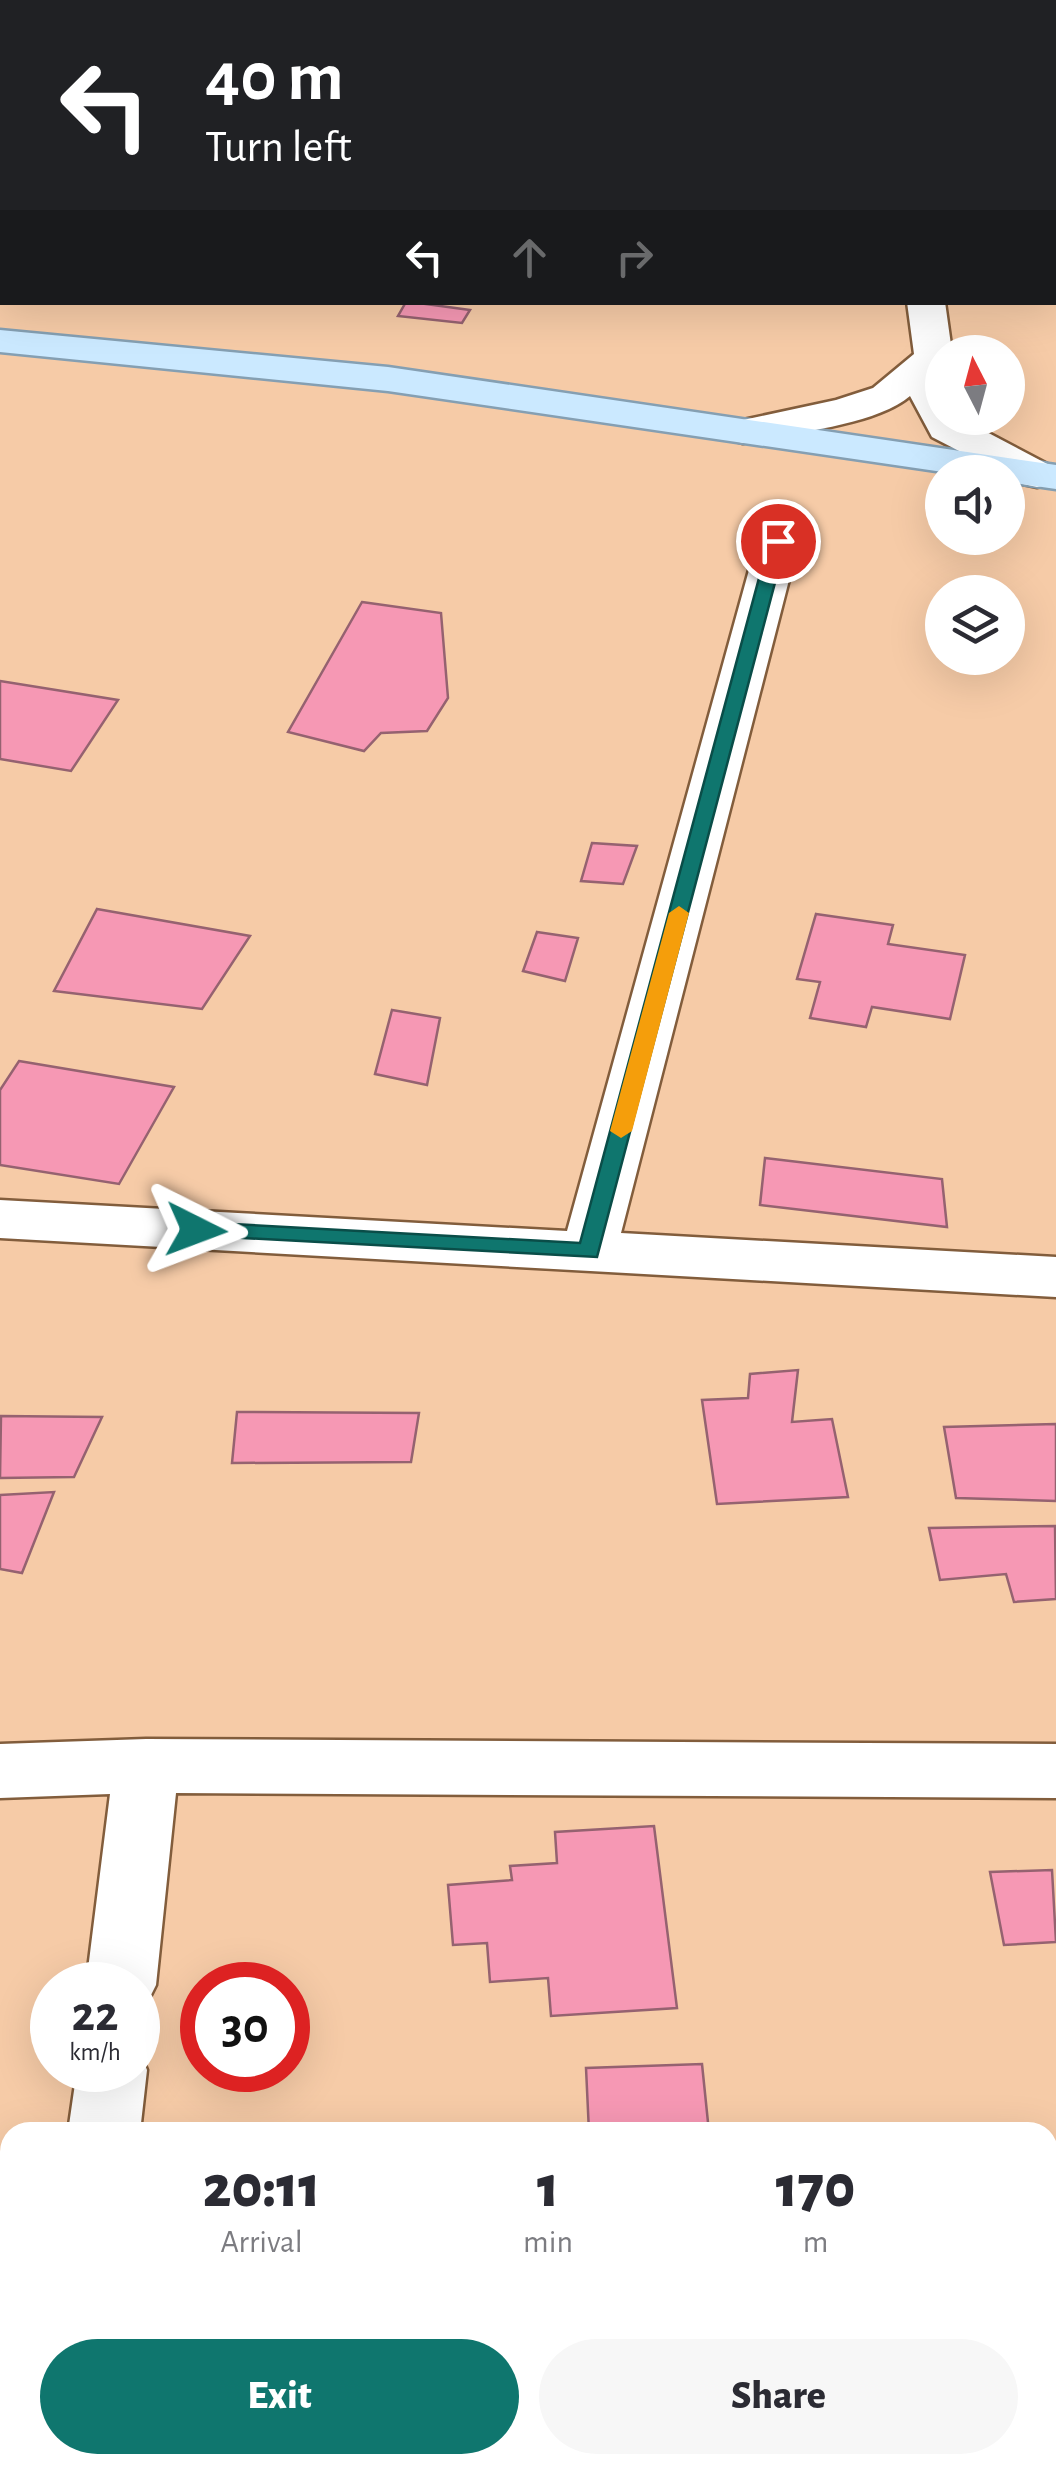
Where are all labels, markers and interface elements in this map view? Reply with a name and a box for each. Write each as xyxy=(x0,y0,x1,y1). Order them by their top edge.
icon: left xyxy=(40,40,170,170)
text: 40 m xyxy=(205,43,344,113)
text: Turn left xyxy=(205,125,352,170)
icon: left xyxy=(397,230,452,285)
icon: ahead xyxy=(502,230,557,285)
icon: right xyxy=(607,230,662,285)
north arrow xyxy=(925,335,1025,435)
map controls xyxy=(925,335,1025,675)
button: sound xyxy=(925,455,1025,555)
pin xyxy=(736,499,821,584)
icon: arrive xyxy=(751,514,806,569)
button: layers xyxy=(925,575,1025,675)
position arrow xyxy=(144,1178,248,1282)
speed limit sign: 30 xyxy=(180,1962,310,2092)
text: 22 xyxy=(71,1990,119,2040)
text: km/h xyxy=(69,2040,121,2065)
text: 20:11 xyxy=(203,2158,320,2218)
text: 1 xyxy=(537,2158,559,2218)
text: 170 xyxy=(776,2158,855,2218)
text: Arrival xyxy=(220,2226,303,2258)
text: min xyxy=(523,2226,573,2258)
text: m xyxy=(803,2226,828,2258)
button: Exit xyxy=(40,2339,519,2454)
button: Share xyxy=(539,2339,1018,2454)

